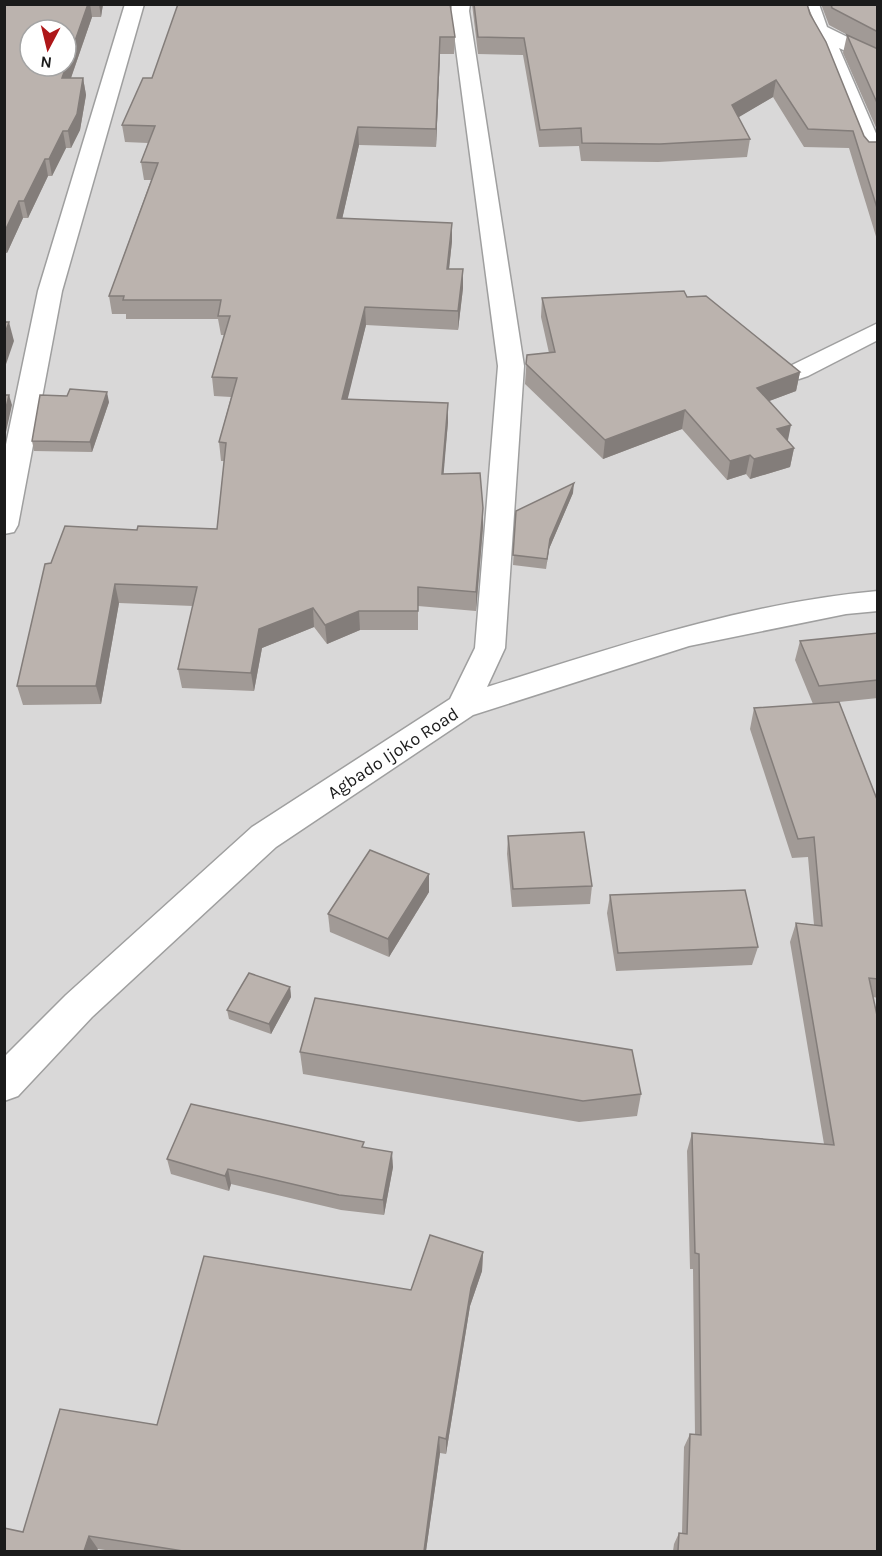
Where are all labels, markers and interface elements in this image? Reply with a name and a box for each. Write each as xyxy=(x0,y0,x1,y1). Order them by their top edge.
north arrow xyxy=(18,18,78,78)
text: N xyxy=(39,52,53,73)
street label: Agbado Ijoko Road xyxy=(323,702,463,804)

